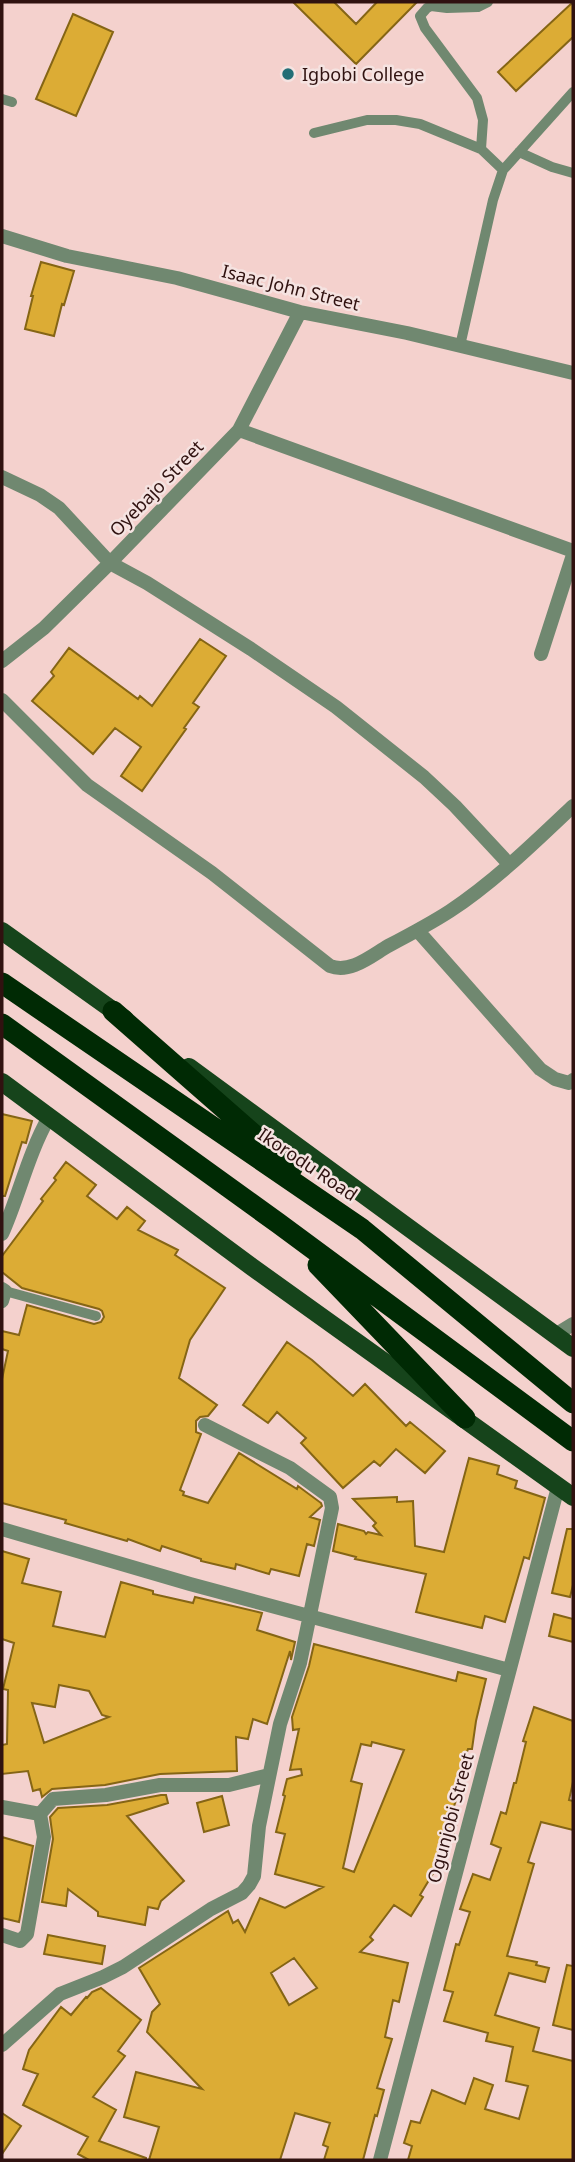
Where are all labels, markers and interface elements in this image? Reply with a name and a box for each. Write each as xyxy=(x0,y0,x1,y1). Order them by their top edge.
place label: Igbobi College xyxy=(302,62,424,86)
marker: Igbobi College xyxy=(280,66,296,82)
street label: Isaac John Street xyxy=(220,258,363,316)
street label: Oyebajo Street xyxy=(104,434,208,541)
street label: Ikorodu Road xyxy=(254,1122,362,1206)
street label: Ogunjobi Street xyxy=(421,1750,479,1886)

